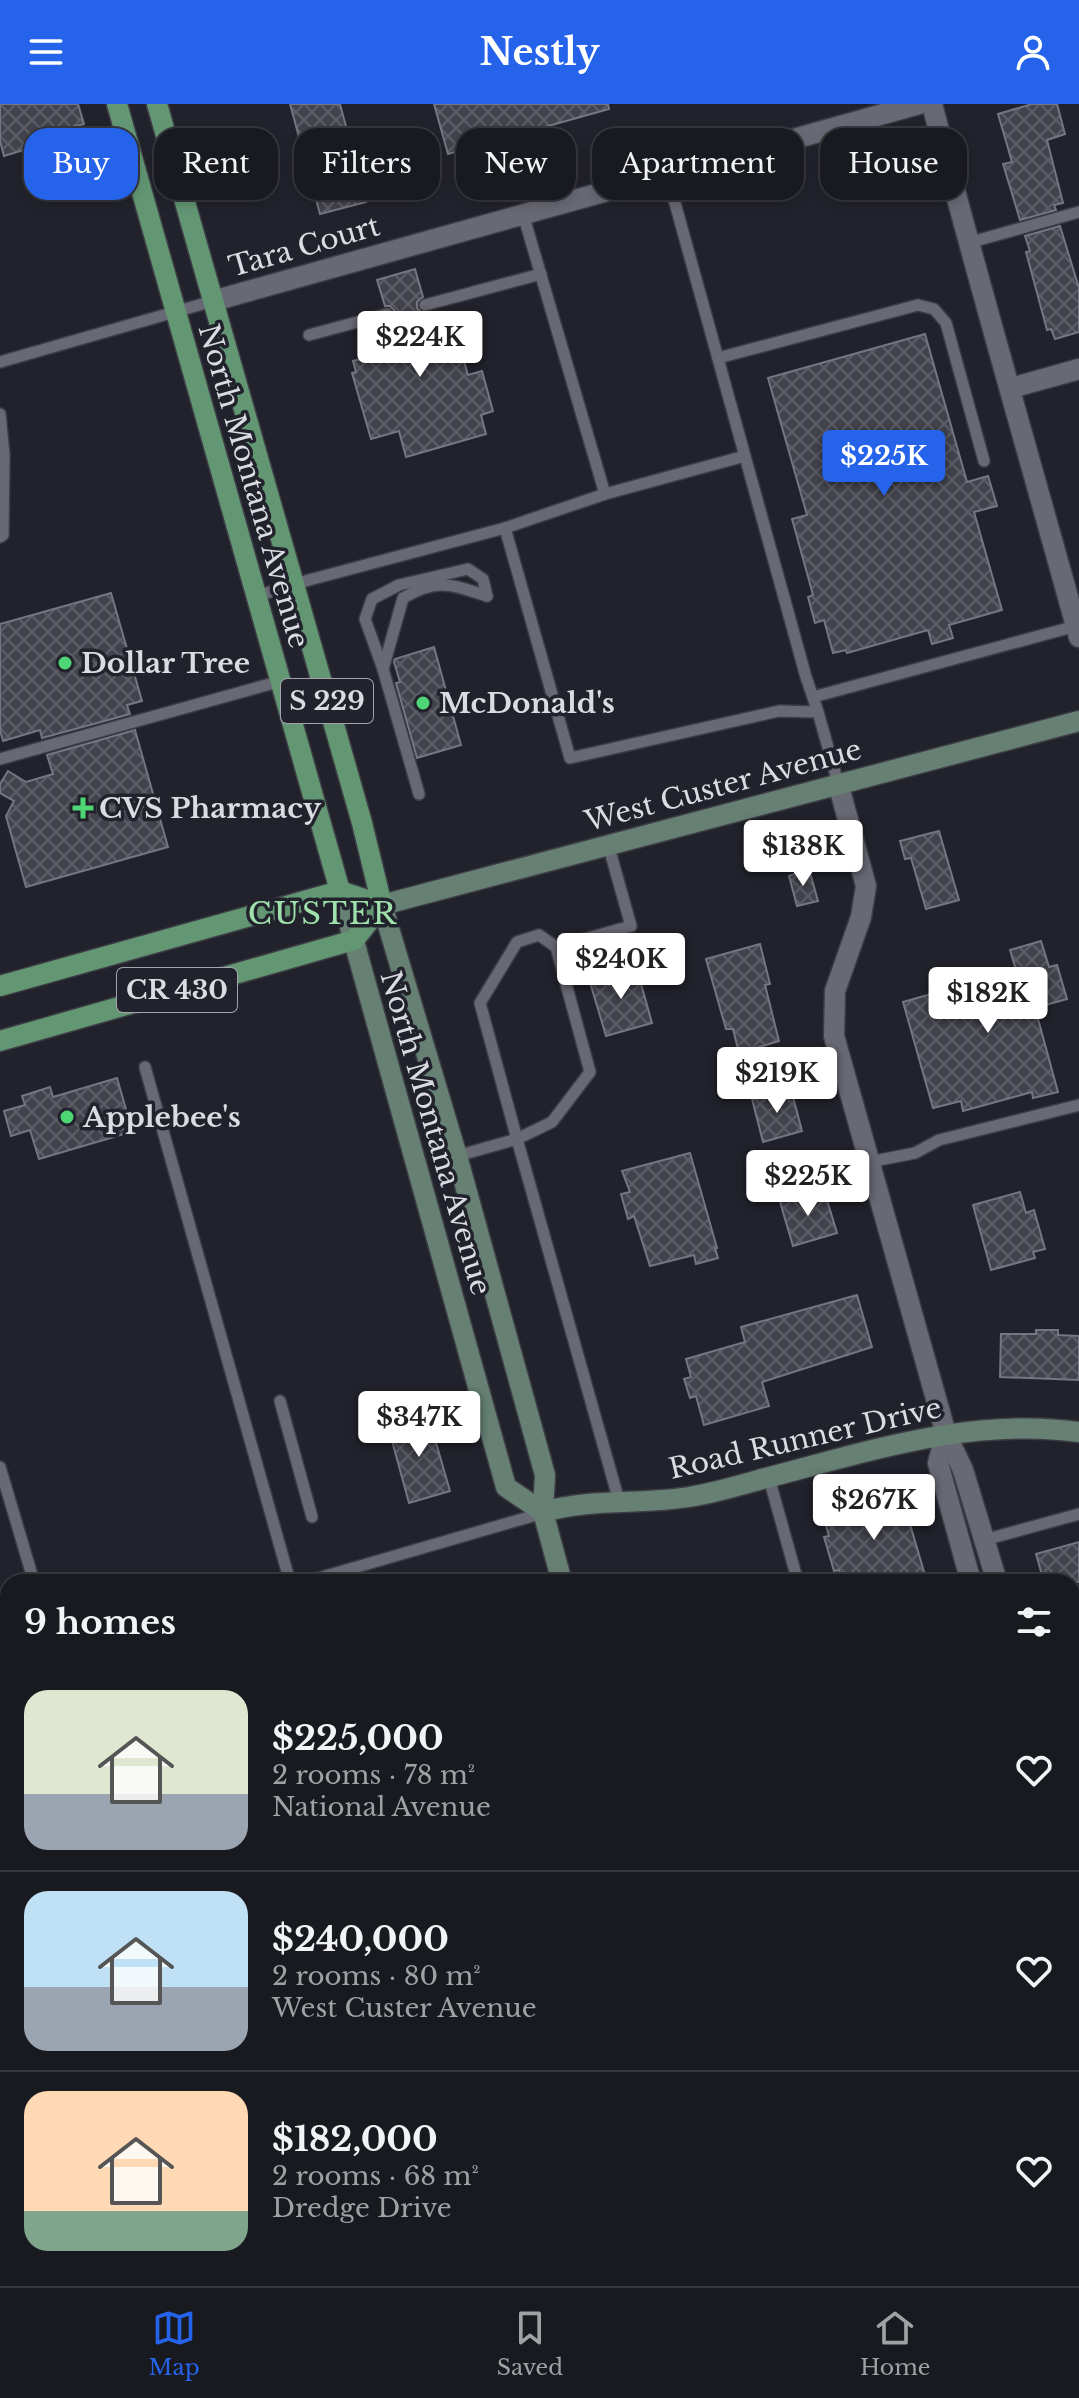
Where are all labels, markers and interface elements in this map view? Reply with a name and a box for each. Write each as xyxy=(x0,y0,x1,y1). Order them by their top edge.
icon: menu xyxy=(24,30,68,74)
text: Nestly xyxy=(479,30,600,75)
icon: person xyxy=(1011,30,1055,74)
chip: Buy xyxy=(24,128,138,200)
chip: Rent xyxy=(154,128,278,200)
chip: Filters xyxy=(294,128,440,200)
chip: New xyxy=(456,128,576,200)
chip: Apartment xyxy=(592,128,804,200)
chip: House xyxy=(820,128,967,200)
street label: Tara Court xyxy=(225,208,384,285)
pin: $224K xyxy=(364,311,476,379)
street label: North Montana Avenue xyxy=(190,320,317,652)
text: $224K xyxy=(375,321,465,353)
pin: $225K xyxy=(828,430,940,498)
text: $225K xyxy=(840,440,928,472)
place label: Dollar Tree xyxy=(81,646,250,681)
marker: Dollar Tree xyxy=(56,654,74,672)
road number: S 229 xyxy=(281,679,373,723)
place label: McDonald's xyxy=(439,686,615,721)
marker: McDonald's xyxy=(414,694,432,712)
street label: West Custer Avenue xyxy=(580,732,865,840)
place label: CVS Pharmacy xyxy=(99,791,322,826)
marker: CVS Pharmacy xyxy=(74,799,92,817)
pin: $138K xyxy=(747,820,859,888)
text: $138K xyxy=(762,830,844,862)
district label: CUSTER xyxy=(248,895,398,932)
pin: $240K xyxy=(565,933,677,1001)
text: $240K xyxy=(575,943,667,975)
street label: North Montana Avenue xyxy=(372,967,499,1299)
pin: $182K xyxy=(932,967,1044,1035)
road number: CR 430 xyxy=(117,968,237,1012)
text: $182K xyxy=(947,977,1029,1009)
pin: $219K xyxy=(721,1047,833,1115)
text: $219K xyxy=(735,1057,819,1089)
place label: Applebee's xyxy=(82,1100,241,1135)
marker: Applebee's xyxy=(58,1108,76,1126)
pin: $225K xyxy=(752,1150,864,1218)
text: $225K xyxy=(764,1160,852,1192)
street label: Road Runner Drive xyxy=(665,1390,945,1487)
pin: $347K xyxy=(363,1391,475,1459)
text: $347K xyxy=(376,1401,462,1433)
pin: $267K xyxy=(818,1474,930,1542)
text: $267K xyxy=(831,1484,917,1516)
icon: filters xyxy=(1012,1600,1056,1644)
text: 9 homes xyxy=(24,1601,176,1643)
text: $225,000 xyxy=(272,1717,444,1759)
icon: home xyxy=(88,1722,184,1818)
icon: heart xyxy=(1012,1748,1056,1792)
text: 2 rooms · 78 m² xyxy=(272,1759,475,1791)
text: National Avenue xyxy=(272,1791,491,1823)
text: $240,000 xyxy=(272,1918,449,1960)
icon: home xyxy=(88,1923,184,2019)
icon: heart xyxy=(1012,1949,1056,1993)
text: 2 rooms · 80 m² xyxy=(272,1960,481,1992)
text: West Custer Avenue xyxy=(272,1992,537,2024)
text: $182,000 xyxy=(272,2118,438,2160)
icon: home xyxy=(88,2123,184,2219)
icon: heart xyxy=(1012,2149,1056,2193)
text: 2 rooms · 68 m² xyxy=(272,2160,479,2192)
text: Dredge Drive xyxy=(272,2192,452,2224)
tab: Map xyxy=(149,2306,200,2381)
tab: Saved xyxy=(497,2306,563,2381)
tab: Home xyxy=(860,2306,930,2381)

